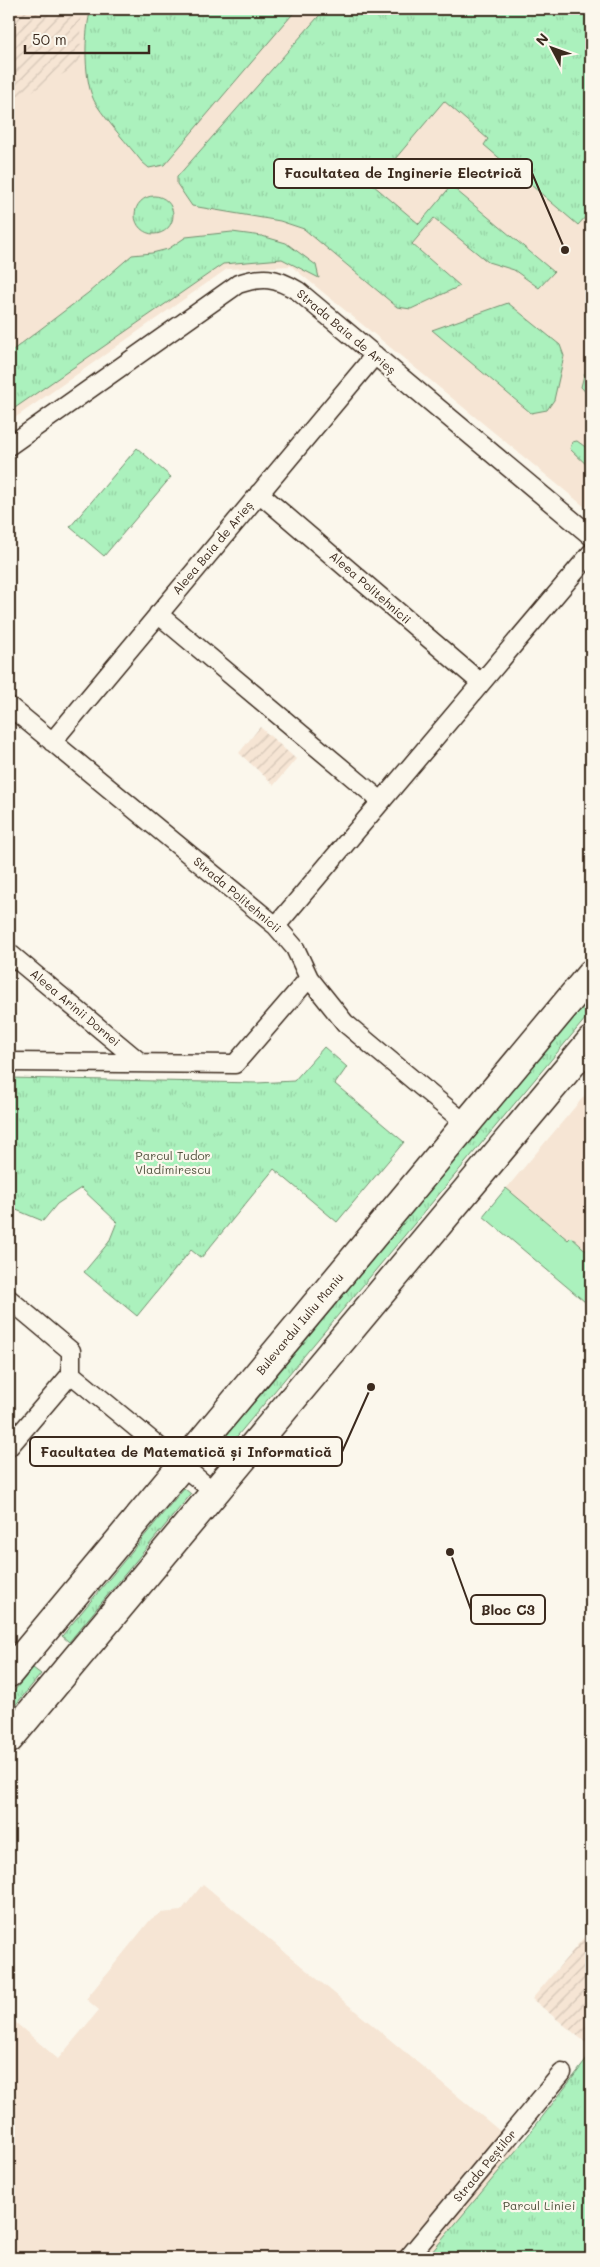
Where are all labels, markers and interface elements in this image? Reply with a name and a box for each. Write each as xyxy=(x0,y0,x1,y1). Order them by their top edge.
scale bar xyxy=(25,22,149,54)
north arrow xyxy=(528,22,578,72)
text: 50 m xyxy=(32,29,67,49)
text: N xyxy=(531,29,552,49)
callout: Facultatea de Inginerie Electrică xyxy=(274,159,532,188)
text: Facultatea de Inginerie Electrică xyxy=(284,163,522,182)
street label: Strada Baia de Arieș xyxy=(294,285,400,377)
street label: Aleea Baia de Arieș xyxy=(168,497,256,598)
street label: Aleea Politehnicii xyxy=(327,547,415,627)
street label: Strada Politehnicii xyxy=(190,853,285,936)
street label: Aleea Arinii Dornei xyxy=(27,965,124,1050)
park label: Parcul Tudor Vladimirescu xyxy=(135,1147,211,1177)
street label: Bulevardul Iuliu Maniu xyxy=(252,1269,347,1378)
callout: Facultatea de Matematică și Informatică xyxy=(30,1437,342,1466)
text: Facultatea de Matematică și Informatică xyxy=(40,1442,332,1461)
callout: Bloc C3 xyxy=(471,1595,545,1624)
text: Bloc C3 xyxy=(481,1600,535,1619)
street label: Strada Peștilor xyxy=(449,2126,519,2205)
park label: Parcul Liniei xyxy=(503,2197,575,2213)

